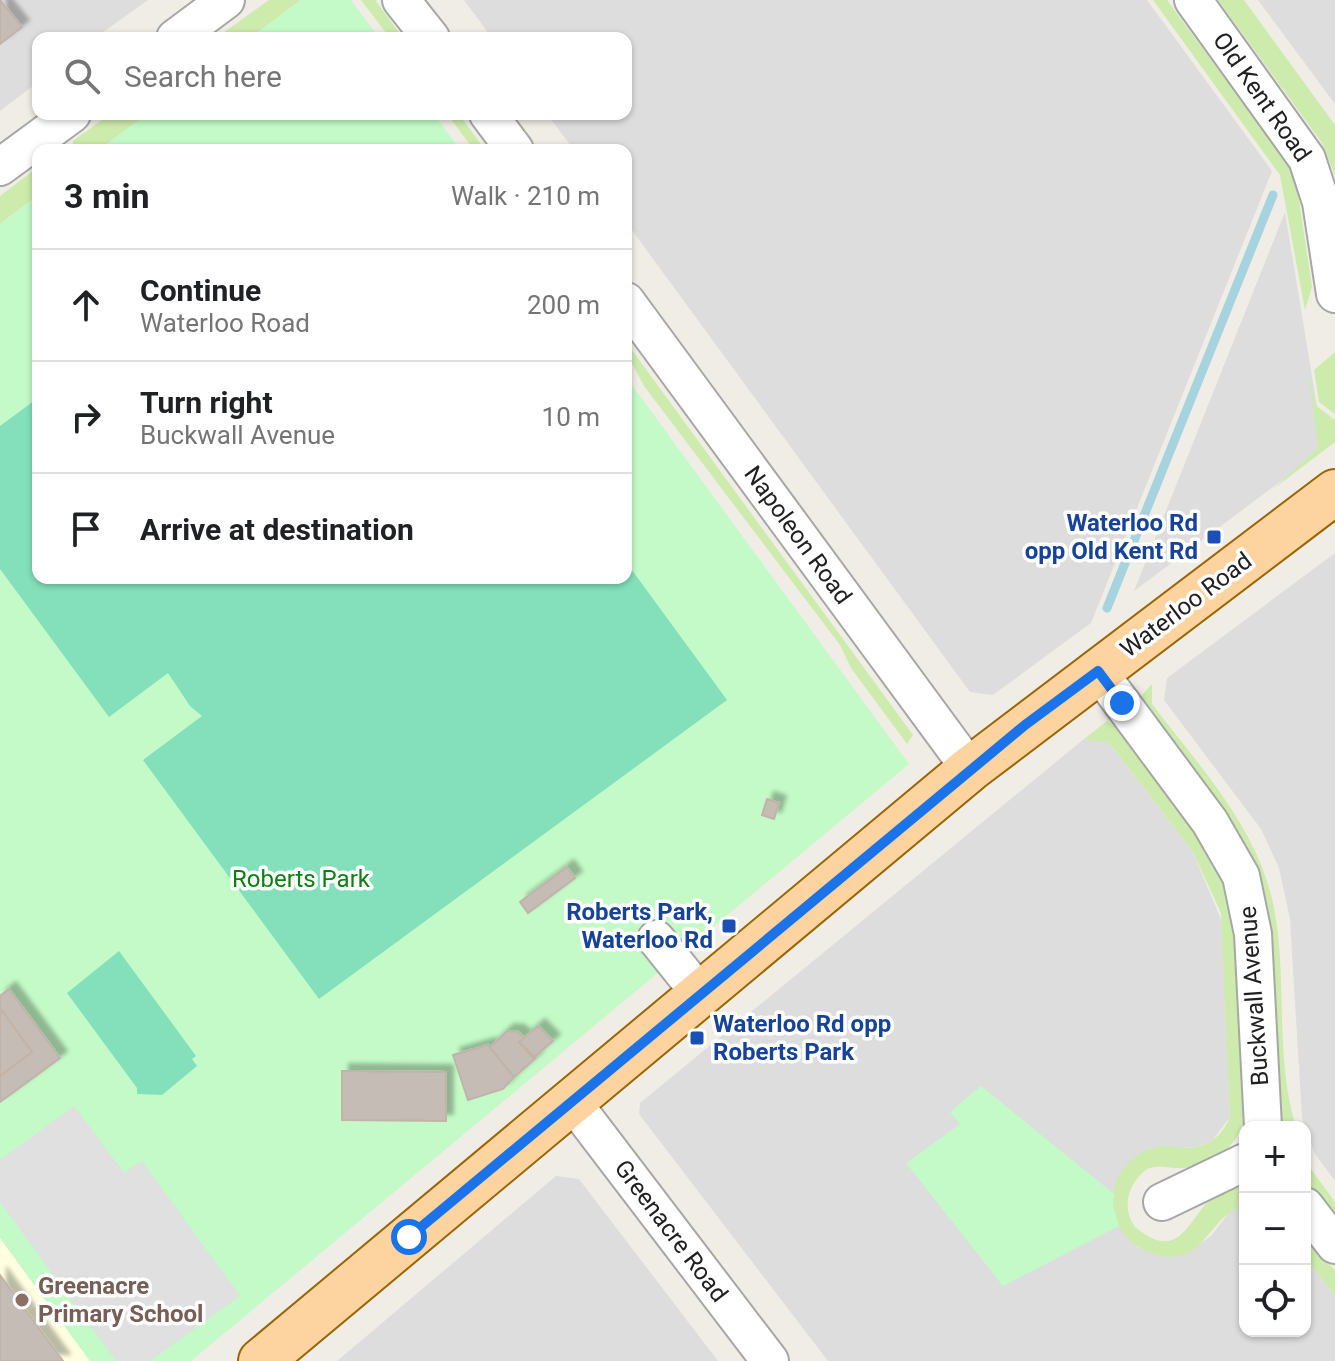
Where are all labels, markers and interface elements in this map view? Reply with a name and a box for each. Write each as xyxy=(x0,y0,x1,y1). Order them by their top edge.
street label: Old Kent Road xyxy=(1207,27,1317,167)
search box xyxy=(32,32,632,120)
icon: search xyxy=(60,54,104,98)
text: Search here xyxy=(124,59,282,94)
text: 3 min xyxy=(64,176,149,216)
text: Walk · 210 m xyxy=(451,181,600,211)
text: Continue xyxy=(140,273,261,308)
icon: ahead xyxy=(64,283,108,327)
text: 200 m xyxy=(527,290,600,320)
text: Waterloo Road xyxy=(140,308,310,338)
text: Turn right xyxy=(140,385,273,420)
icon: right xyxy=(64,395,108,439)
text: 10 m xyxy=(542,402,600,432)
text: Buckwall Avenue xyxy=(140,420,335,450)
street label: Napoleon Road xyxy=(739,460,857,610)
icon: arrive xyxy=(64,507,108,551)
place label: Waterloo Rd opp Old Kent Rd xyxy=(1025,509,1198,565)
text: Arrive at destination xyxy=(140,512,414,547)
marker: Waterloo Rd opp Old Kent Rd xyxy=(1205,528,1223,546)
street label: Waterloo Road xyxy=(1115,547,1257,663)
route end xyxy=(1104,685,1140,721)
park label: Roberts Park xyxy=(232,865,371,893)
place label: Roberts Park, Waterloo Rd xyxy=(566,898,713,954)
street label: Buckwall Avenue xyxy=(1234,905,1274,1087)
marker: Roberts Park, Waterloo Rd xyxy=(720,917,738,935)
place label: Waterloo Rd opp Roberts Park xyxy=(713,1010,891,1066)
marker: Waterloo Rd opp Roberts Park xyxy=(688,1029,706,1047)
map controls xyxy=(1239,1121,1311,1337)
button: + xyxy=(1239,1121,1311,1193)
street label: Greenacre Road xyxy=(609,1155,733,1307)
button: − xyxy=(1239,1193,1311,1265)
route start xyxy=(391,1219,427,1255)
button: locate xyxy=(1239,1265,1311,1337)
place label: Greenacre Primary School xyxy=(38,1272,203,1328)
marker: Greenacre Primary School xyxy=(13,1291,31,1309)

